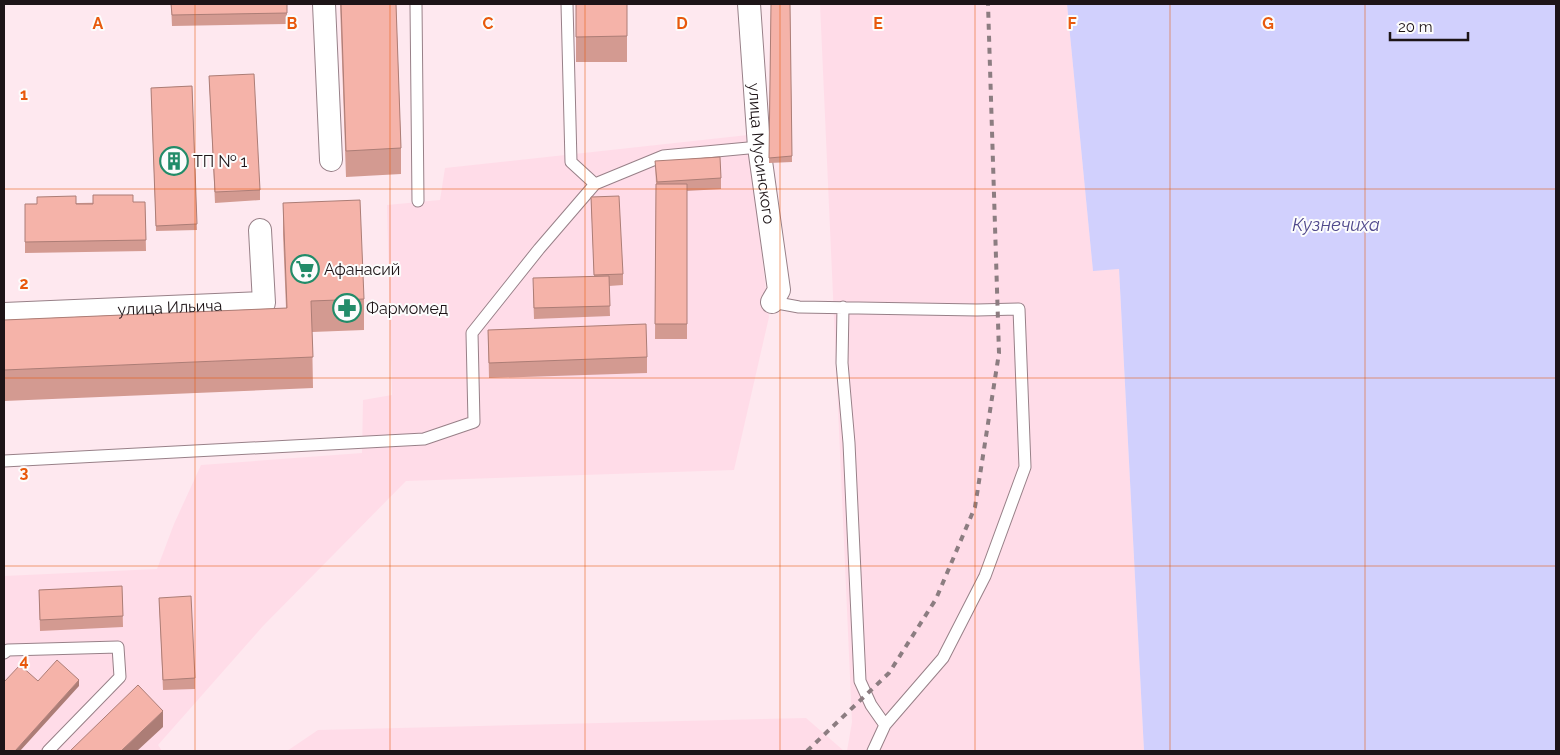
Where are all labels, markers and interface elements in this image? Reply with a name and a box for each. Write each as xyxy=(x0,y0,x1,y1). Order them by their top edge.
scale bar xyxy=(1390,10,1468,42)
text: A xyxy=(93,14,104,33)
text: B xyxy=(287,14,298,33)
text: C xyxy=(483,14,494,33)
text: D xyxy=(676,14,688,33)
text: E xyxy=(873,14,883,33)
text: F xyxy=(1067,14,1077,33)
text: G xyxy=(1262,14,1274,33)
text: 20 m xyxy=(1398,18,1433,36)
street label: улица Мусинского xyxy=(745,82,779,225)
text: 1 xyxy=(20,85,28,104)
building icon: ТП № 1 xyxy=(159,146,189,176)
place label: ТП № 1 xyxy=(193,152,248,171)
water label: Кузнечиха xyxy=(1292,214,1380,235)
supermarket icon: Афанасий xyxy=(290,254,320,284)
place label: Афанасий xyxy=(324,260,400,279)
text: 2 xyxy=(19,274,29,293)
pharmacy icon: Фармомед xyxy=(332,293,362,323)
street label: улица Ильича xyxy=(117,296,223,319)
place label: Фармомед xyxy=(366,299,448,318)
text: 3 xyxy=(20,463,29,482)
text: 4 xyxy=(19,651,29,670)

